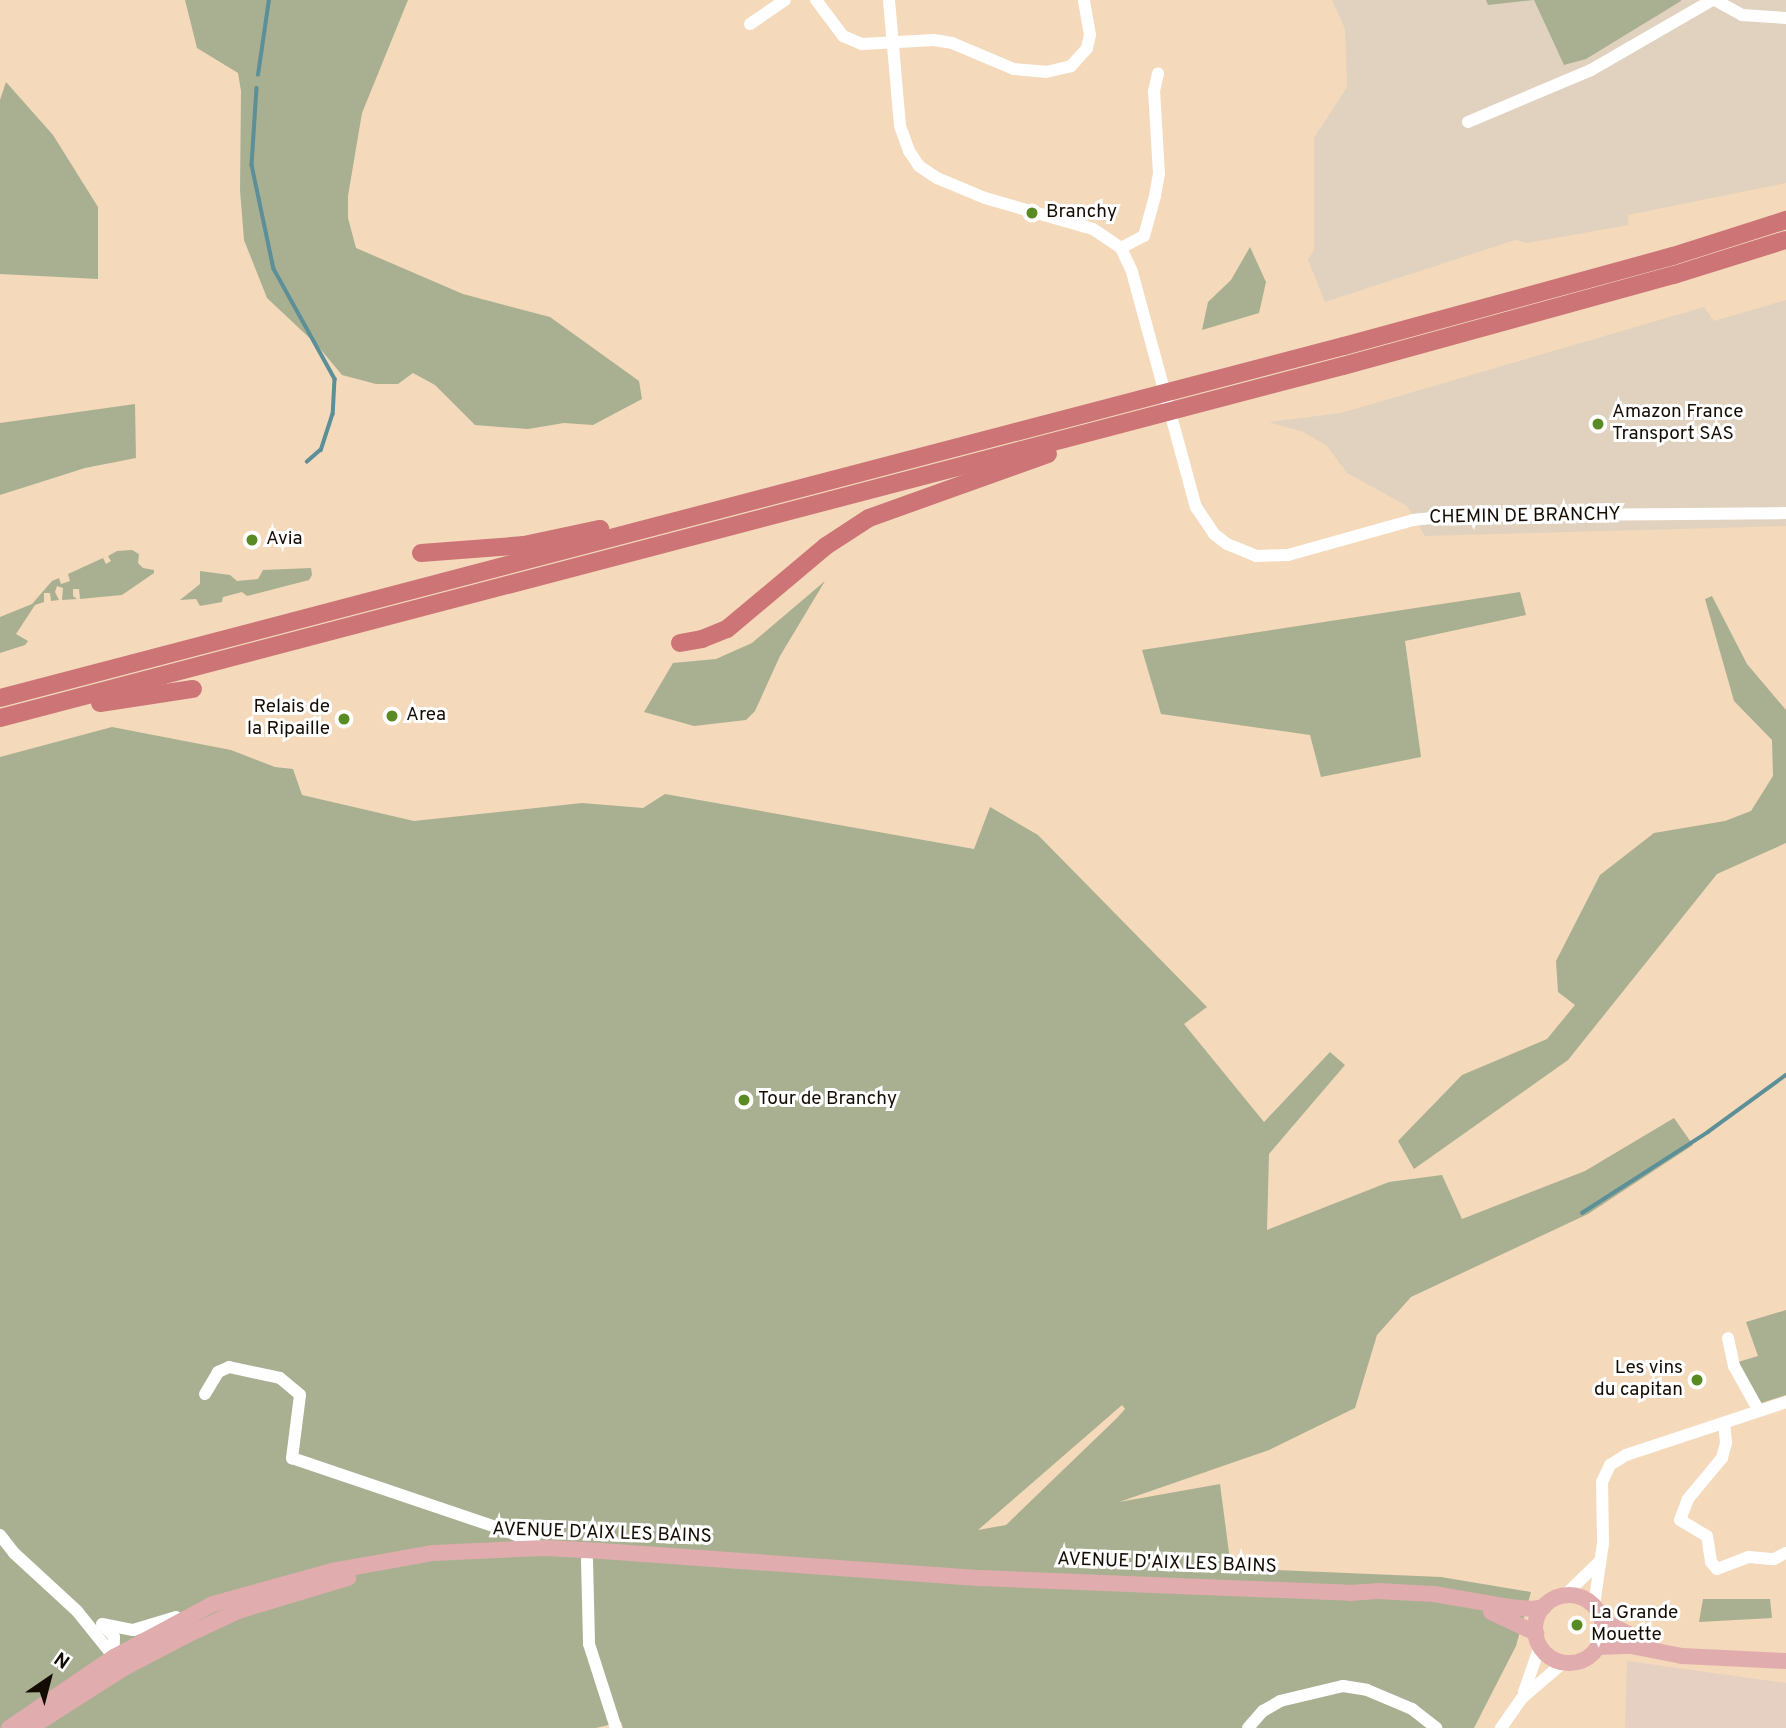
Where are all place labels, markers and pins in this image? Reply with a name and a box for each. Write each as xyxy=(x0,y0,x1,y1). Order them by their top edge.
place label: Branchy xyxy=(1046,202,1117,224)
marker: Branchy xyxy=(1024,205,1040,221)
place label: Amazon France Transport SAS xyxy=(1612,402,1744,446)
marker: Amazon France Transport SAS xyxy=(1590,416,1606,432)
place label: Avia xyxy=(266,529,302,551)
marker: Avia xyxy=(244,532,260,548)
place label: Relais de la Ripaille xyxy=(247,697,330,741)
place label: Area xyxy=(406,705,446,727)
marker: Area xyxy=(384,708,400,724)
marker: Relais de la Ripaille xyxy=(336,711,352,727)
place label: Tour de Branchy xyxy=(758,1089,897,1111)
marker: Tour de Branchy xyxy=(736,1092,752,1108)
place label: Les vins du capitan xyxy=(1594,1358,1683,1402)
marker: Les vins du capitan xyxy=(1689,1372,1705,1388)
place label: La Grande Mouette xyxy=(1591,1603,1678,1647)
marker: La Grande Mouette xyxy=(1569,1617,1585,1633)

